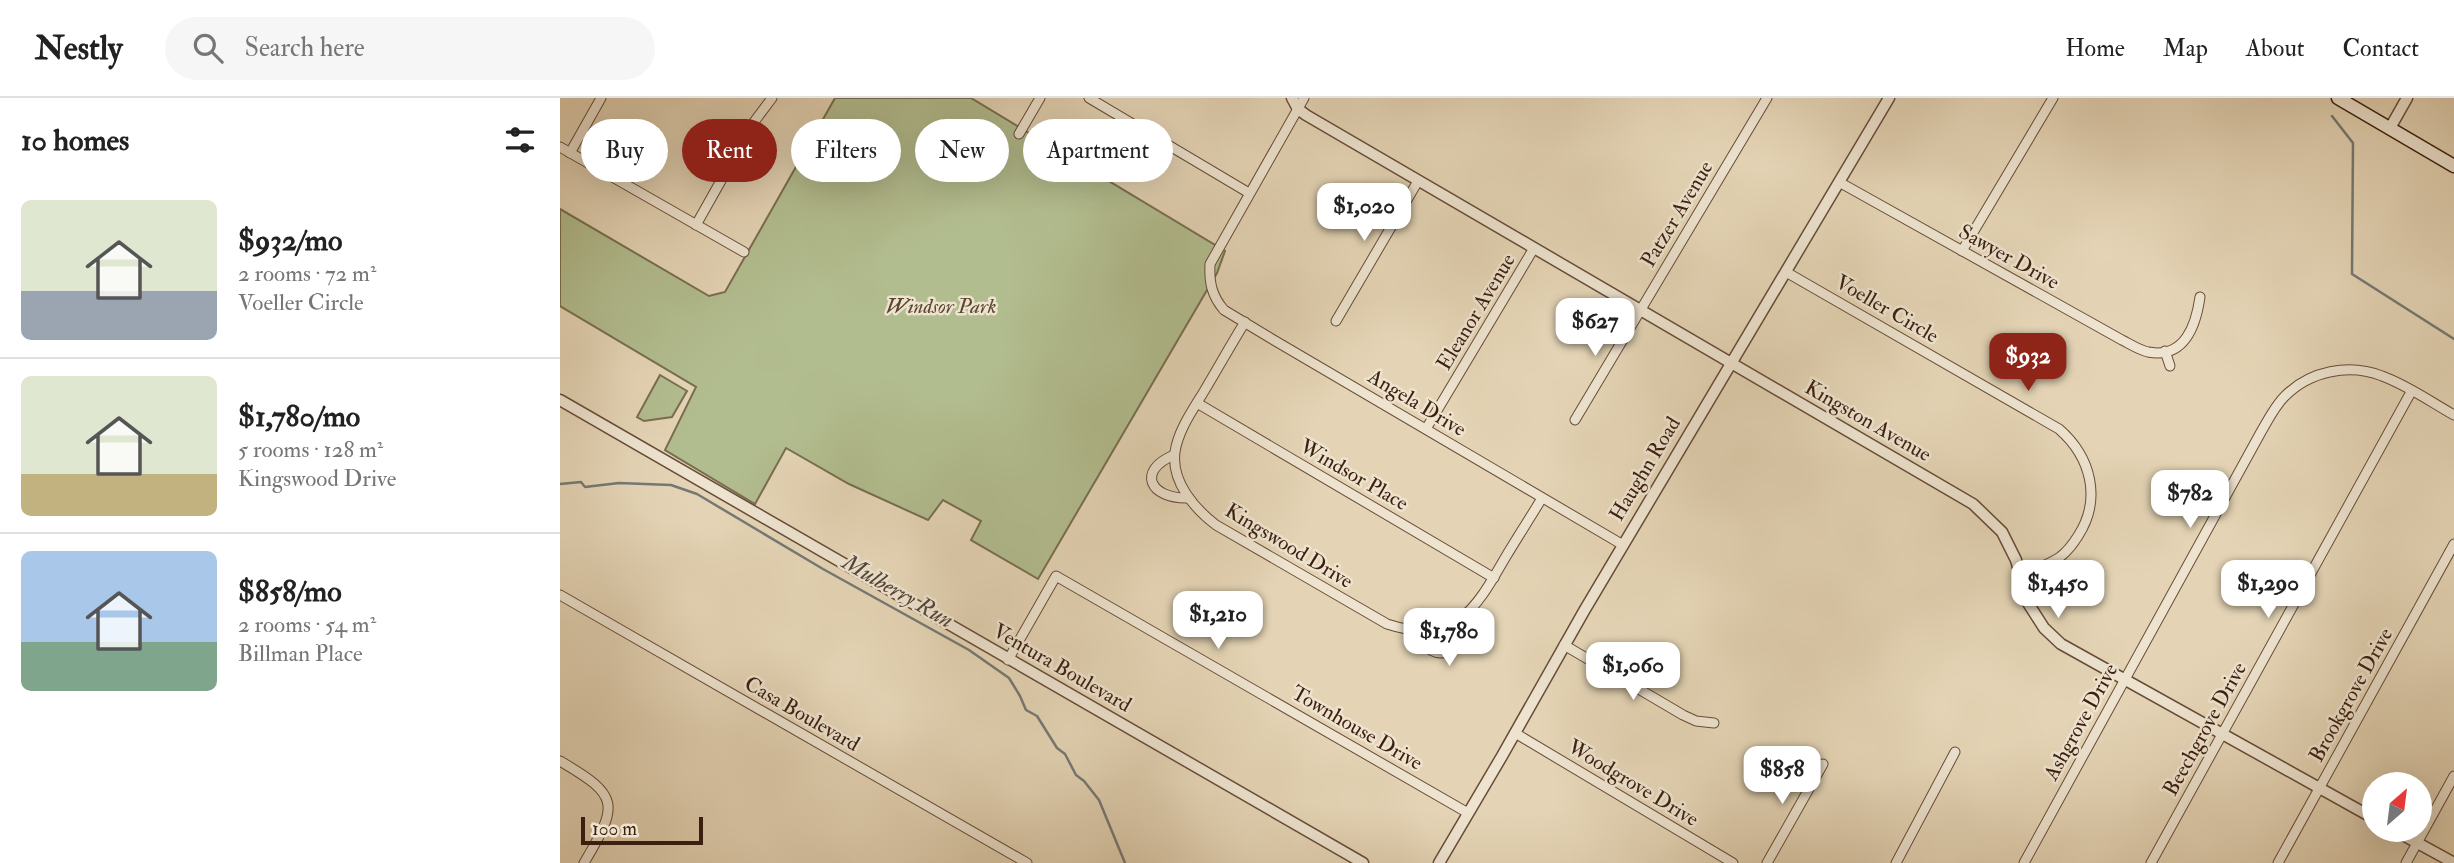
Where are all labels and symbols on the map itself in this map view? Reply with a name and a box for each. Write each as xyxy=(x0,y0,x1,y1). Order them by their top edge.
street label: Patzer Avenue xyxy=(1635,156,1719,272)
pin: $1,020 xyxy=(1307,184,1421,243)
street label: Sawyer Drive xyxy=(1954,218,2064,296)
street label: Eleanor Avenue xyxy=(1430,248,1522,375)
street label: Voeller Circle xyxy=(1831,269,1944,349)
park label: Windsor Park xyxy=(885,293,997,320)
pin: $627 xyxy=(1554,299,1636,358)
pin: $932 xyxy=(1987,334,2069,393)
street label: Angela Drive xyxy=(1362,363,1471,443)
street label: Kingston Avenue xyxy=(1800,374,1936,468)
street label: Haughn Road xyxy=(1603,411,1687,526)
street label: Windsor Place xyxy=(1294,433,1413,517)
pin: $782 xyxy=(2149,470,2231,530)
street label: Kingswood Drive xyxy=(1220,497,1358,595)
water label: Mulberry Run xyxy=(836,547,959,635)
pin: $1,450 xyxy=(2001,560,2115,620)
pin: $1,290 xyxy=(2211,560,2325,620)
pin: $1,210 xyxy=(1161,592,1275,651)
pin: $1,780 xyxy=(1392,608,1506,668)
street label: Ventura Boulevard xyxy=(988,617,1137,719)
street label: Brookgrove Drive xyxy=(2303,623,2399,767)
pin: $1,060 xyxy=(1576,642,1690,702)
street label: Beechgrove Drive xyxy=(2157,657,2253,801)
street label: Ashgrove Drive xyxy=(2037,659,2124,786)
street label: Casa Boulevard xyxy=(740,670,865,758)
street label: Townhouse Drive xyxy=(1287,680,1428,777)
street label: Woodgrove Drive xyxy=(1562,733,1704,833)
pin: $858 xyxy=(1741,746,1823,806)
north arrow xyxy=(2362,772,2432,842)
scale bar xyxy=(581,814,704,846)

